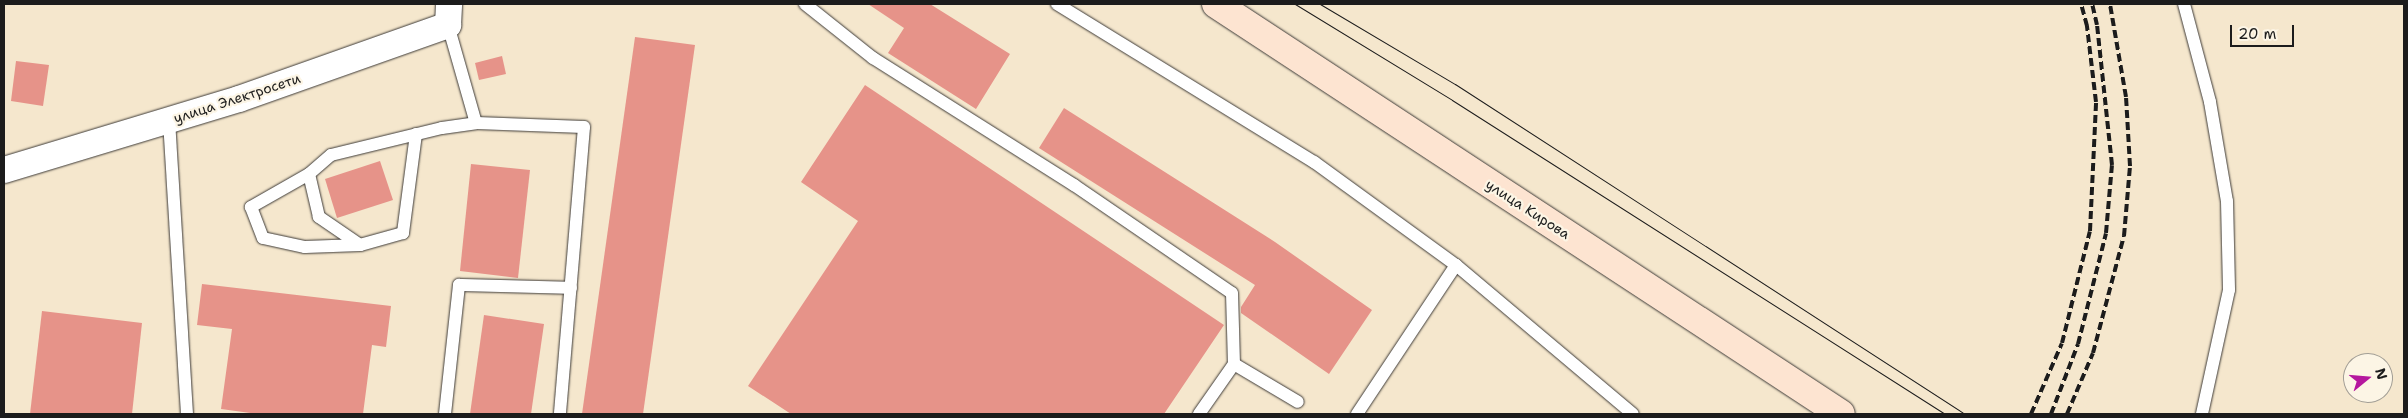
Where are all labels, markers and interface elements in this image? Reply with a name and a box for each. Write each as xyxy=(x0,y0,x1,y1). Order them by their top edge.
scale bar xyxy=(2233,15,2297,47)
text: 20 m xyxy=(2238,24,2277,44)
street label: улица Электросети xyxy=(171,70,303,126)
street label: улица Кирова xyxy=(1483,175,1573,243)
north arrow xyxy=(2343,353,2393,403)
text: N xyxy=(2371,366,2392,382)

